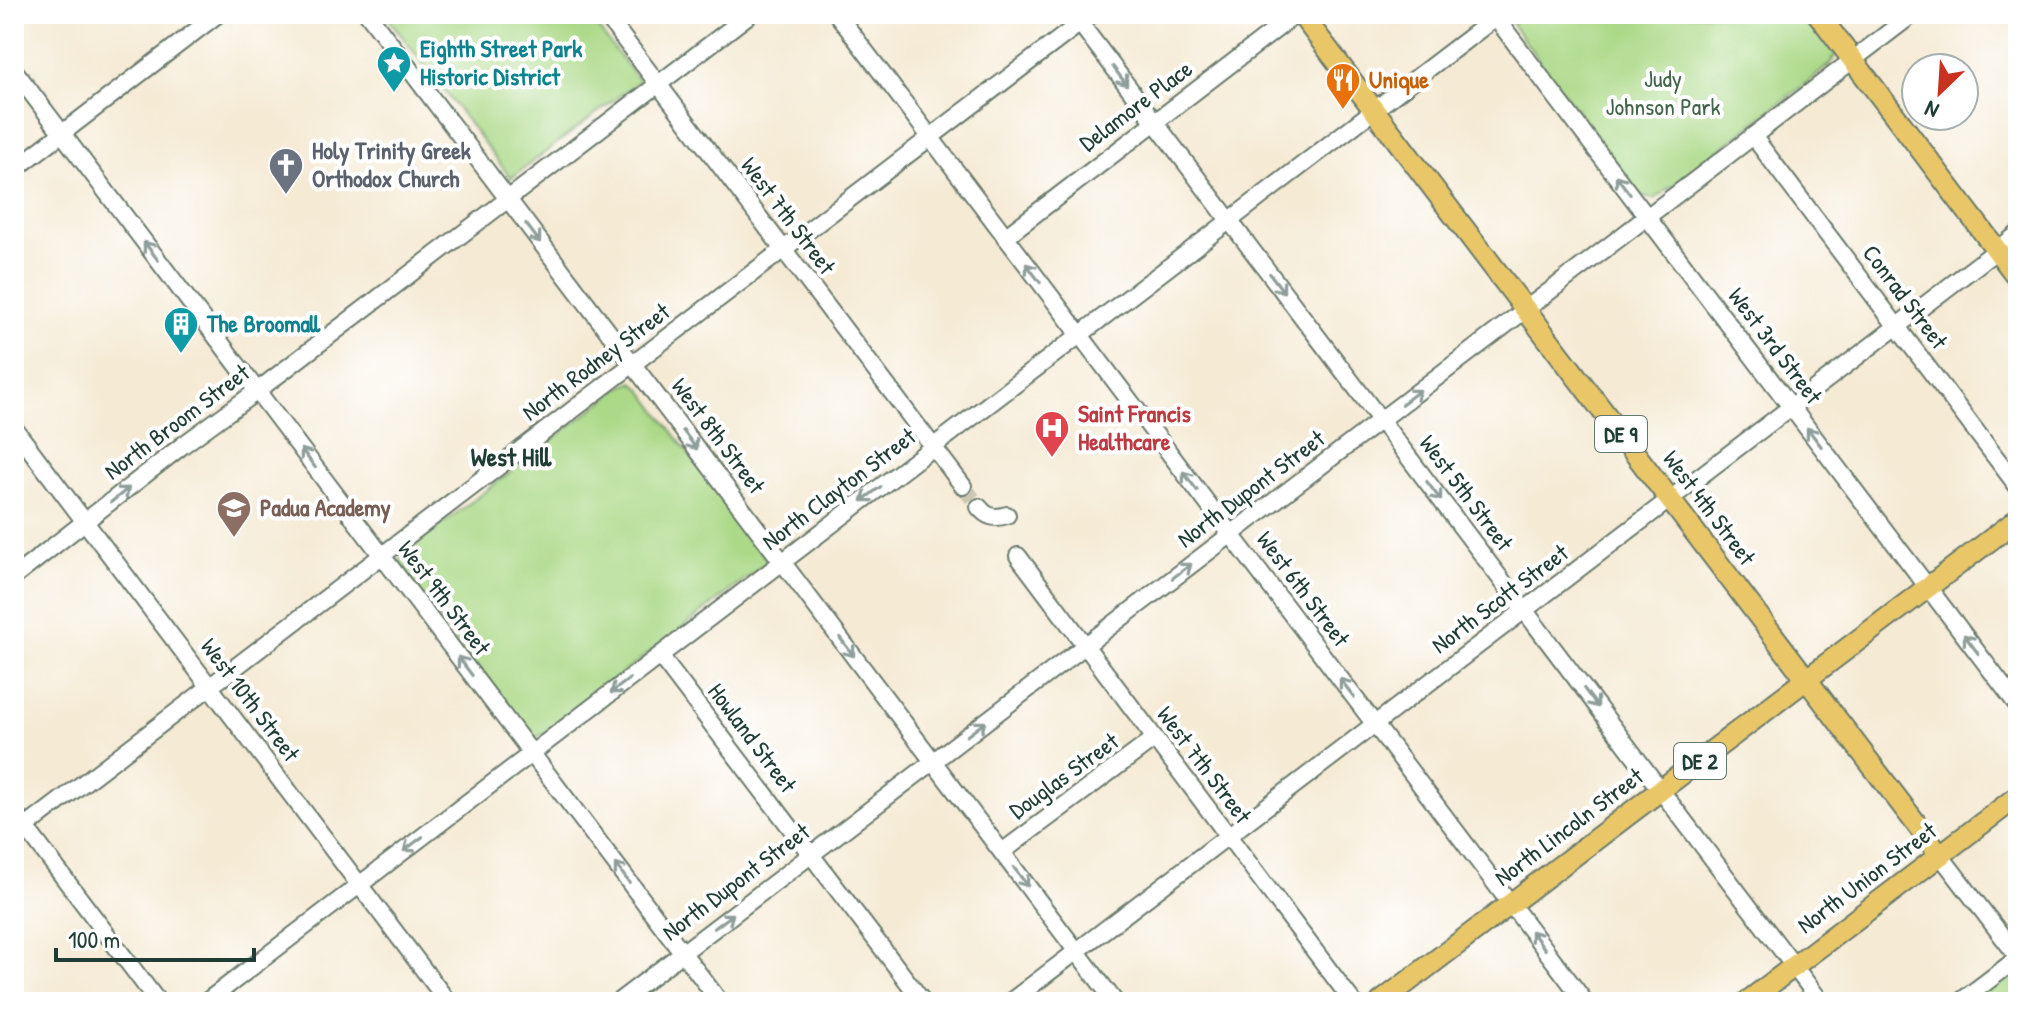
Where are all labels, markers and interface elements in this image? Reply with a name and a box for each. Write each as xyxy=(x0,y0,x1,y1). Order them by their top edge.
place label: Eighth Street Park Historic District xyxy=(420,32,582,92)
place icon: Eighth Street Park Historic District xyxy=(375,44,413,94)
street label: Delamore Place xyxy=(1073,52,1199,158)
north arrow xyxy=(1900,52,1980,132)
restaurant icon: Unique xyxy=(1324,61,1362,111)
park label: Judy Johnson Park xyxy=(1606,62,1720,122)
place label: Unique xyxy=(1369,63,1429,96)
one-way arrow xyxy=(1111,65,1128,86)
text: N xyxy=(1920,94,1943,126)
place label: Holy Trinity Greek Orthodox Church xyxy=(312,134,471,194)
church icon: Holy Trinity Greek Orthodox Church xyxy=(267,146,305,196)
street label: West 7th Street xyxy=(734,150,844,281)
one-way arrow xyxy=(1614,175,1631,196)
one-way arrow xyxy=(525,221,542,243)
street label: Conrad Street xyxy=(1856,238,1956,356)
one-way arrow xyxy=(143,241,160,262)
one-way arrow xyxy=(1025,263,1042,285)
one-way arrow xyxy=(1268,272,1285,294)
street label: West 3rd Street xyxy=(1721,281,1831,411)
street label: North Rodney Street xyxy=(515,295,676,427)
building icon: The Broomall xyxy=(162,305,200,355)
place label: The Broomall xyxy=(206,307,321,339)
street label: North Broom Street xyxy=(97,356,256,486)
street label: West 8th Street xyxy=(665,371,773,501)
one-way arrow xyxy=(1400,388,1421,405)
place label: Saint Francis Healthcare xyxy=(1078,397,1191,457)
hospital icon: Saint Francis Healthcare xyxy=(1033,409,1071,459)
road number: DE 9 xyxy=(1595,416,1647,452)
street label: North Clayton Street xyxy=(755,419,922,557)
street label: North Dupont Street xyxy=(1170,422,1331,554)
one-way arrow xyxy=(1805,427,1822,448)
street label: West 5th Street xyxy=(1413,428,1521,557)
one-way arrow xyxy=(682,429,699,450)
district label: West Hill xyxy=(471,439,552,474)
street label: West 4th Street xyxy=(1656,443,1764,572)
one-way arrow xyxy=(300,448,317,469)
one-way arrow xyxy=(1182,471,1199,492)
one-way arrow xyxy=(1425,479,1442,501)
one-way arrow xyxy=(109,486,130,504)
one-way arrow xyxy=(861,486,882,503)
school or university icon: Padua Academy xyxy=(215,489,253,539)
place label: Padua Academy xyxy=(260,491,391,524)
street label: West 6th Street xyxy=(1250,524,1358,653)
street label: West 9th Street xyxy=(391,534,499,662)
street label: North Scott Street xyxy=(1424,536,1575,660)
one-way arrow xyxy=(1171,563,1192,580)
street label: West 10th Street xyxy=(194,631,308,768)
one-way arrow xyxy=(1962,634,1979,655)
one-way arrow xyxy=(839,636,856,657)
one-way arrow xyxy=(457,655,474,677)
street label: Howland Street xyxy=(701,676,805,799)
one-way arrow xyxy=(610,678,631,695)
one-way arrow xyxy=(1339,678,1356,699)
one-way arrow xyxy=(1582,687,1599,708)
street label: West 7th Street xyxy=(1150,699,1260,830)
one-way arrow xyxy=(965,720,986,737)
street label: Douglas Street xyxy=(1002,724,1125,826)
road number: DE 2 xyxy=(1674,743,1726,779)
street label: North Lincoln Street xyxy=(1488,759,1650,893)
street label: North Union Street xyxy=(1790,814,1943,940)
street label: North Dupont Street xyxy=(655,815,816,947)
one-way arrow xyxy=(403,836,424,853)
one-way arrow xyxy=(614,863,631,884)
one-way arrow xyxy=(1012,866,1029,887)
scale bar xyxy=(56,912,254,962)
one-way arrow xyxy=(713,912,735,929)
text: 100 m xyxy=(68,923,120,955)
one-way arrow xyxy=(1530,930,1547,951)

